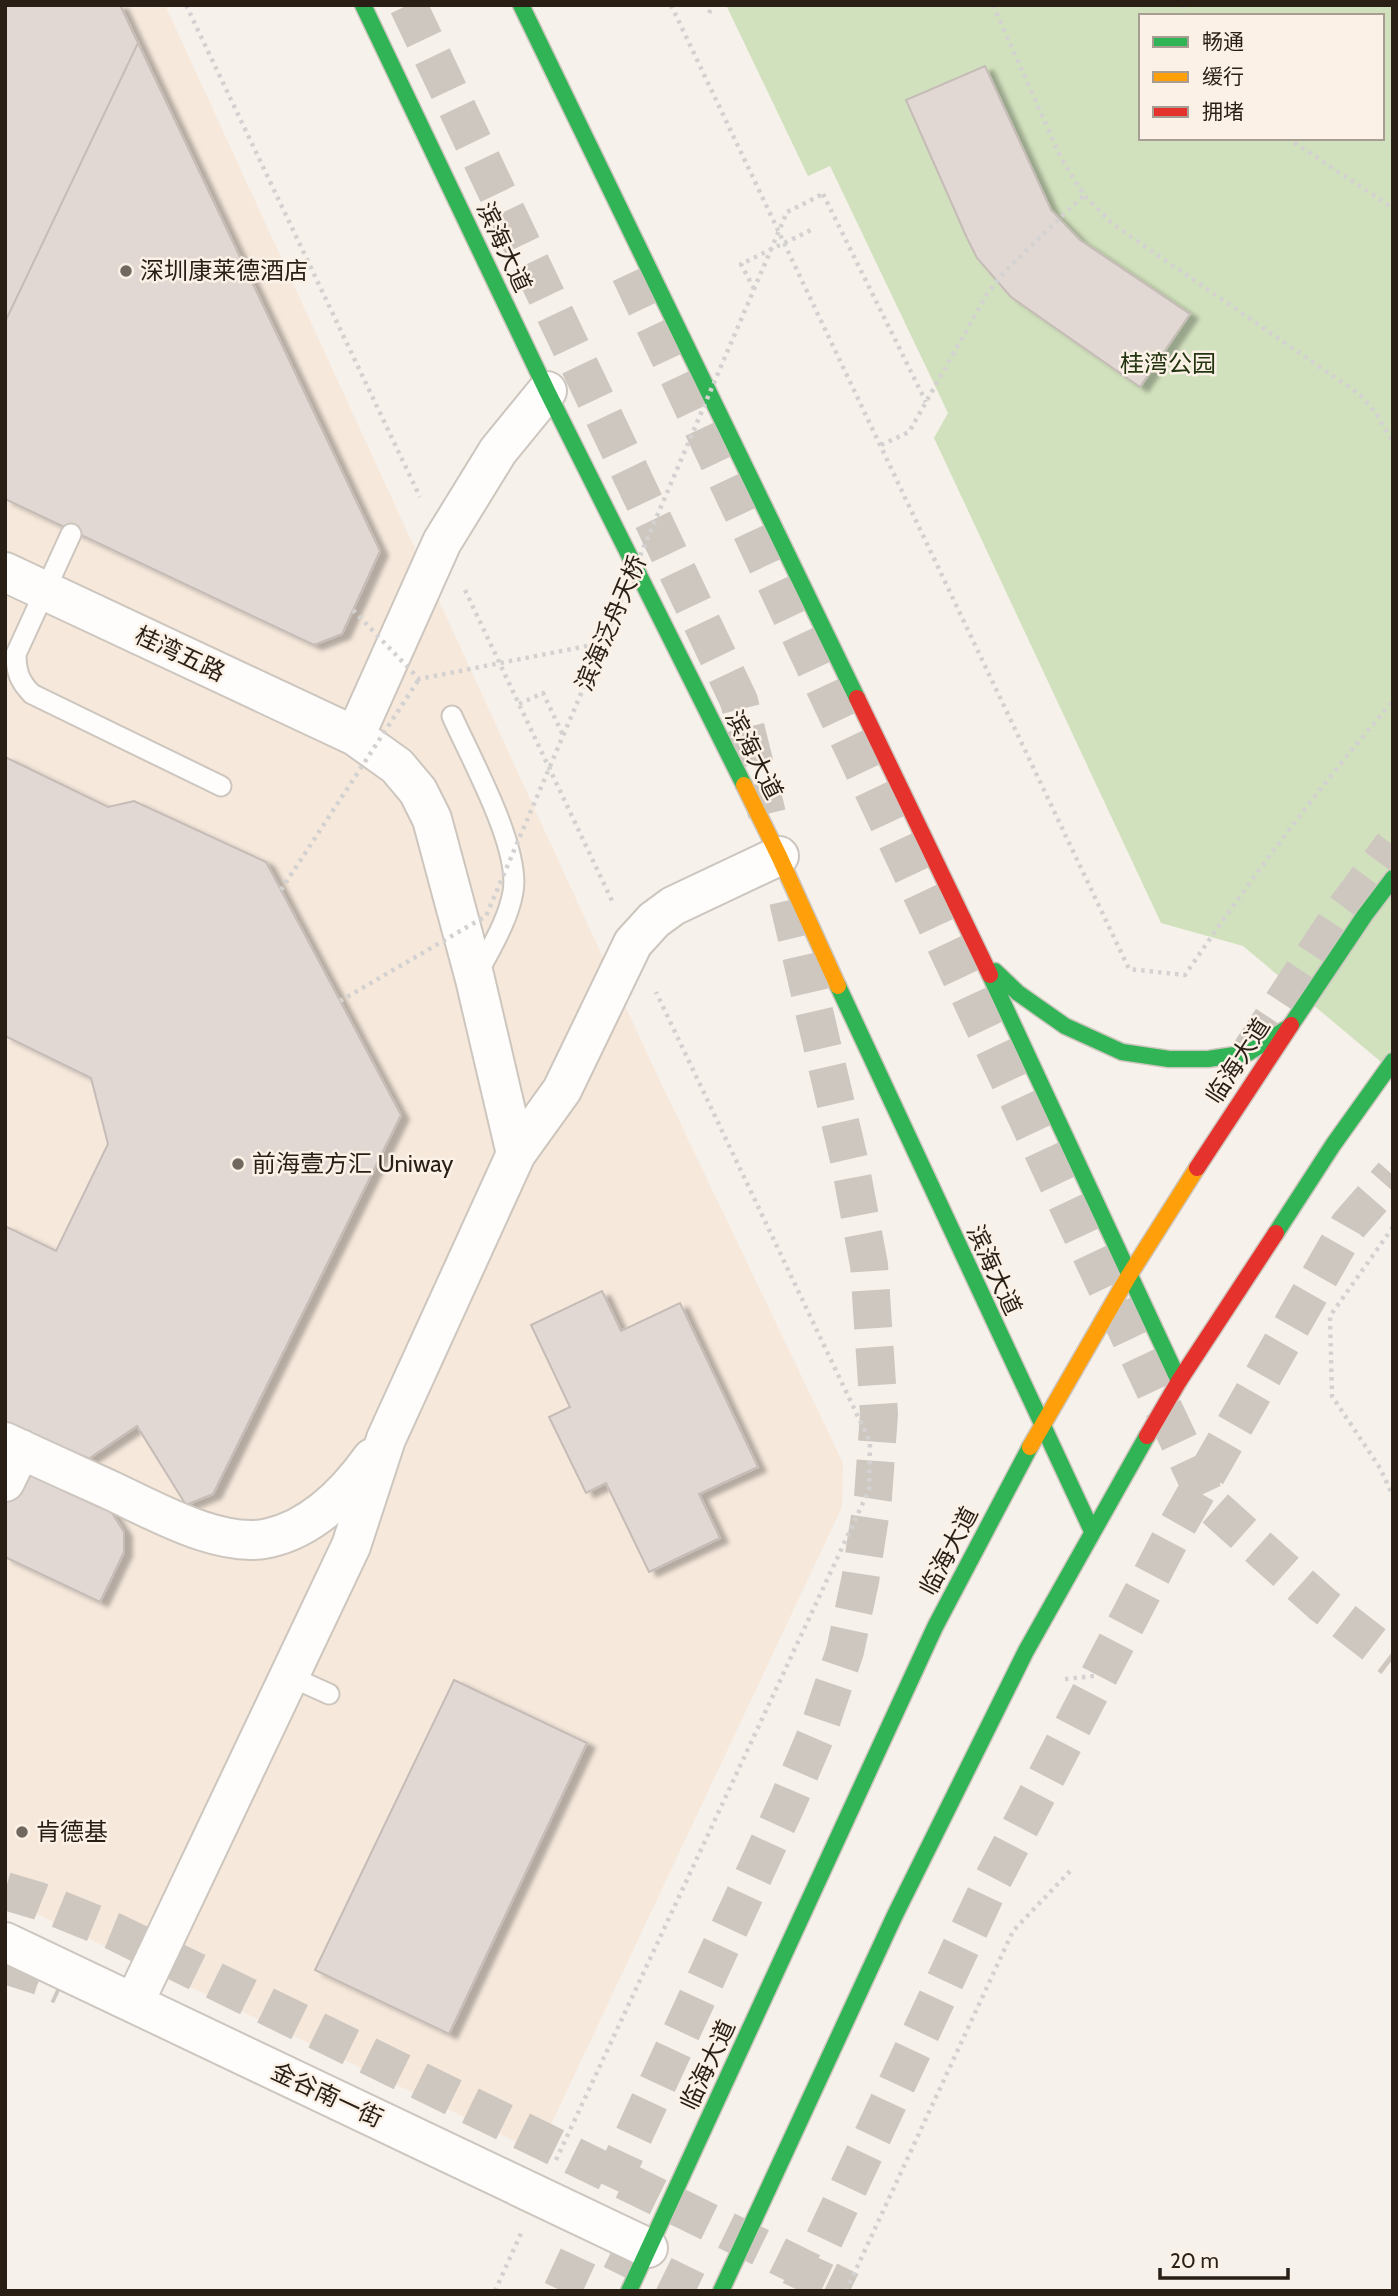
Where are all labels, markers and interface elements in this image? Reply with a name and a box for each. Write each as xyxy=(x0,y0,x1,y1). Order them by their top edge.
legend xyxy=(1139,14,1384,140)
text: 畅通 xyxy=(1202,29,1244,54)
text: 缓行 xyxy=(1202,64,1244,89)
text: 拥堵 xyxy=(1202,99,1244,124)
street label: 滨海大道 xyxy=(471,197,538,296)
place label: 深圳康莱德酒店 xyxy=(140,256,308,285)
marker: 深圳康莱德酒店 xyxy=(118,263,134,279)
park label: 桂湾公园 xyxy=(1120,349,1216,378)
street label: 滨海泛舟天桥 xyxy=(569,551,652,695)
street label: 桂湾五路 xyxy=(131,620,230,687)
street label: 滨海大道 xyxy=(720,705,789,804)
street label: 临海大道 xyxy=(1199,1013,1276,1109)
place label: 前海壹方汇 Uniway xyxy=(252,1149,453,1178)
marker: 前海壹方汇 Uniway xyxy=(230,1156,246,1172)
street label: 滨海大道 xyxy=(961,1220,1028,1319)
street label: 临海大道 xyxy=(913,1502,984,1600)
place label: 肯德基 xyxy=(36,1817,108,1846)
marker: 肯德基 xyxy=(14,1824,30,1840)
street label: 临海大道 xyxy=(674,2015,741,2114)
street label: 金谷南一街 xyxy=(267,2056,388,2133)
scale bar xyxy=(1160,2236,1288,2280)
text: 20 m xyxy=(1170,2248,1219,2273)

